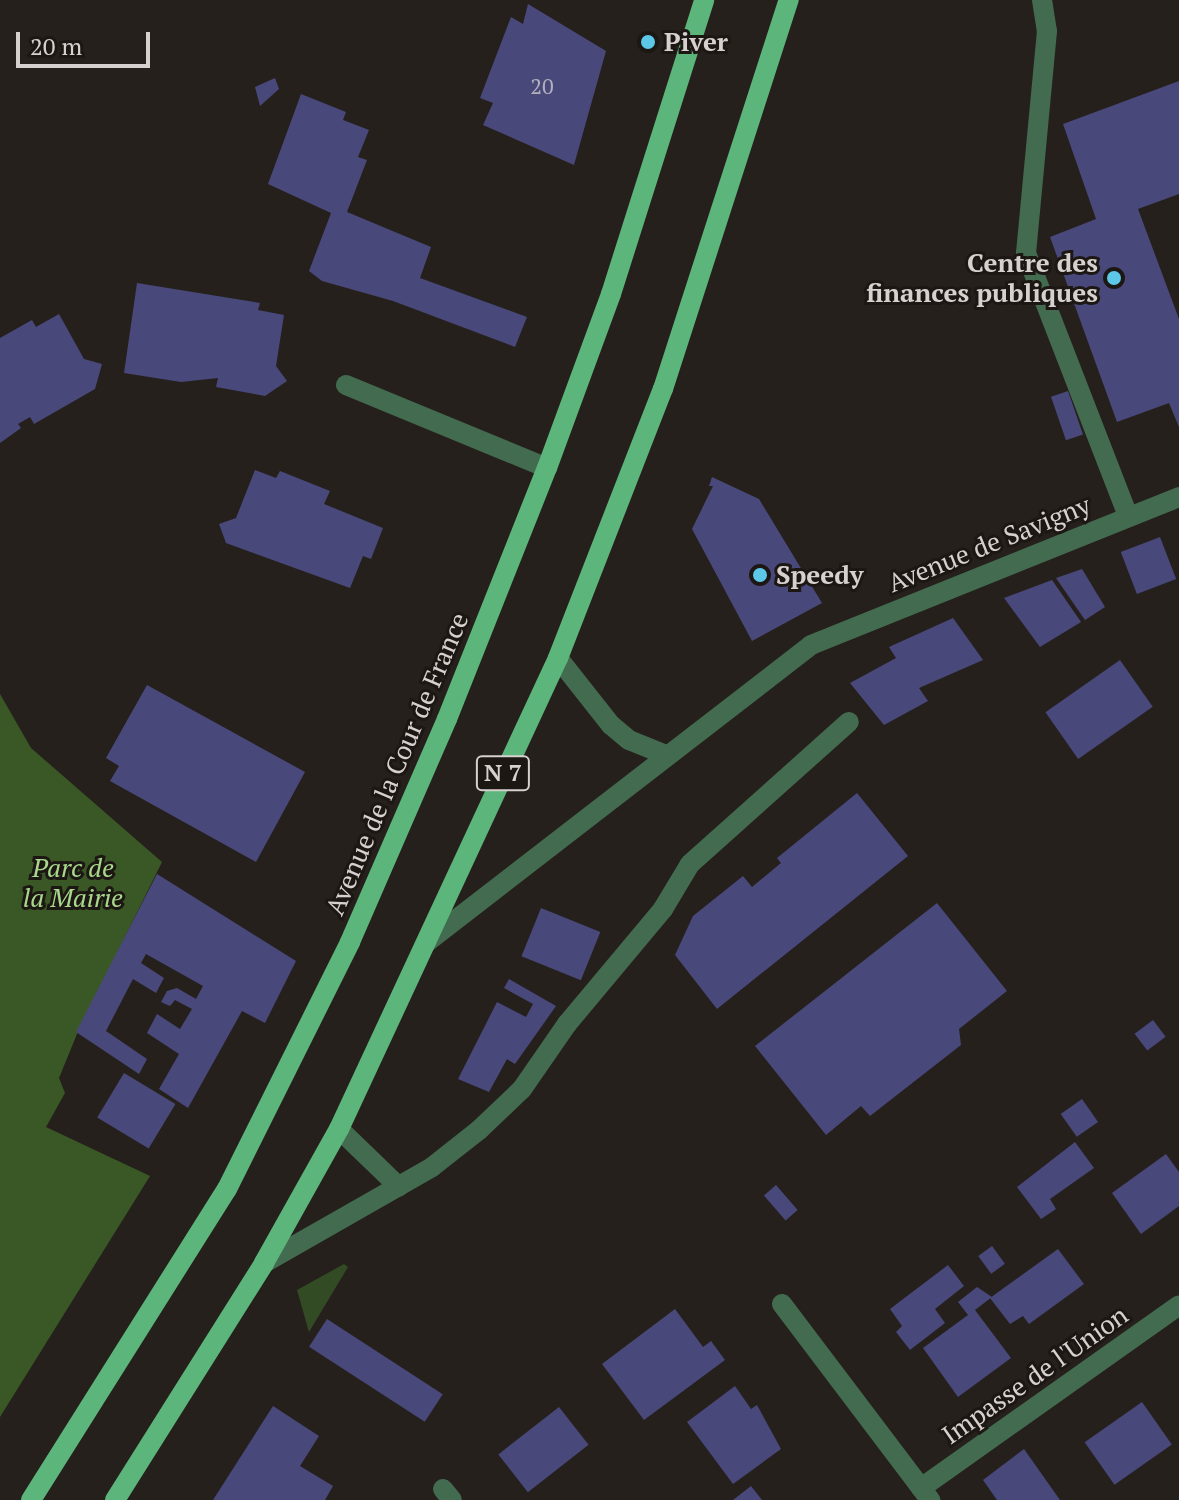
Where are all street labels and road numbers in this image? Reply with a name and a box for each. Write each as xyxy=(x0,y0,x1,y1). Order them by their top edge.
street label: Avenue de Savigny xyxy=(883,489,1095,599)
street label: Avenue de la Cour de France xyxy=(319,608,475,920)
road number: N 7 xyxy=(475,753,531,793)
street label: Impasse de l'Union xyxy=(936,1299,1134,1451)

